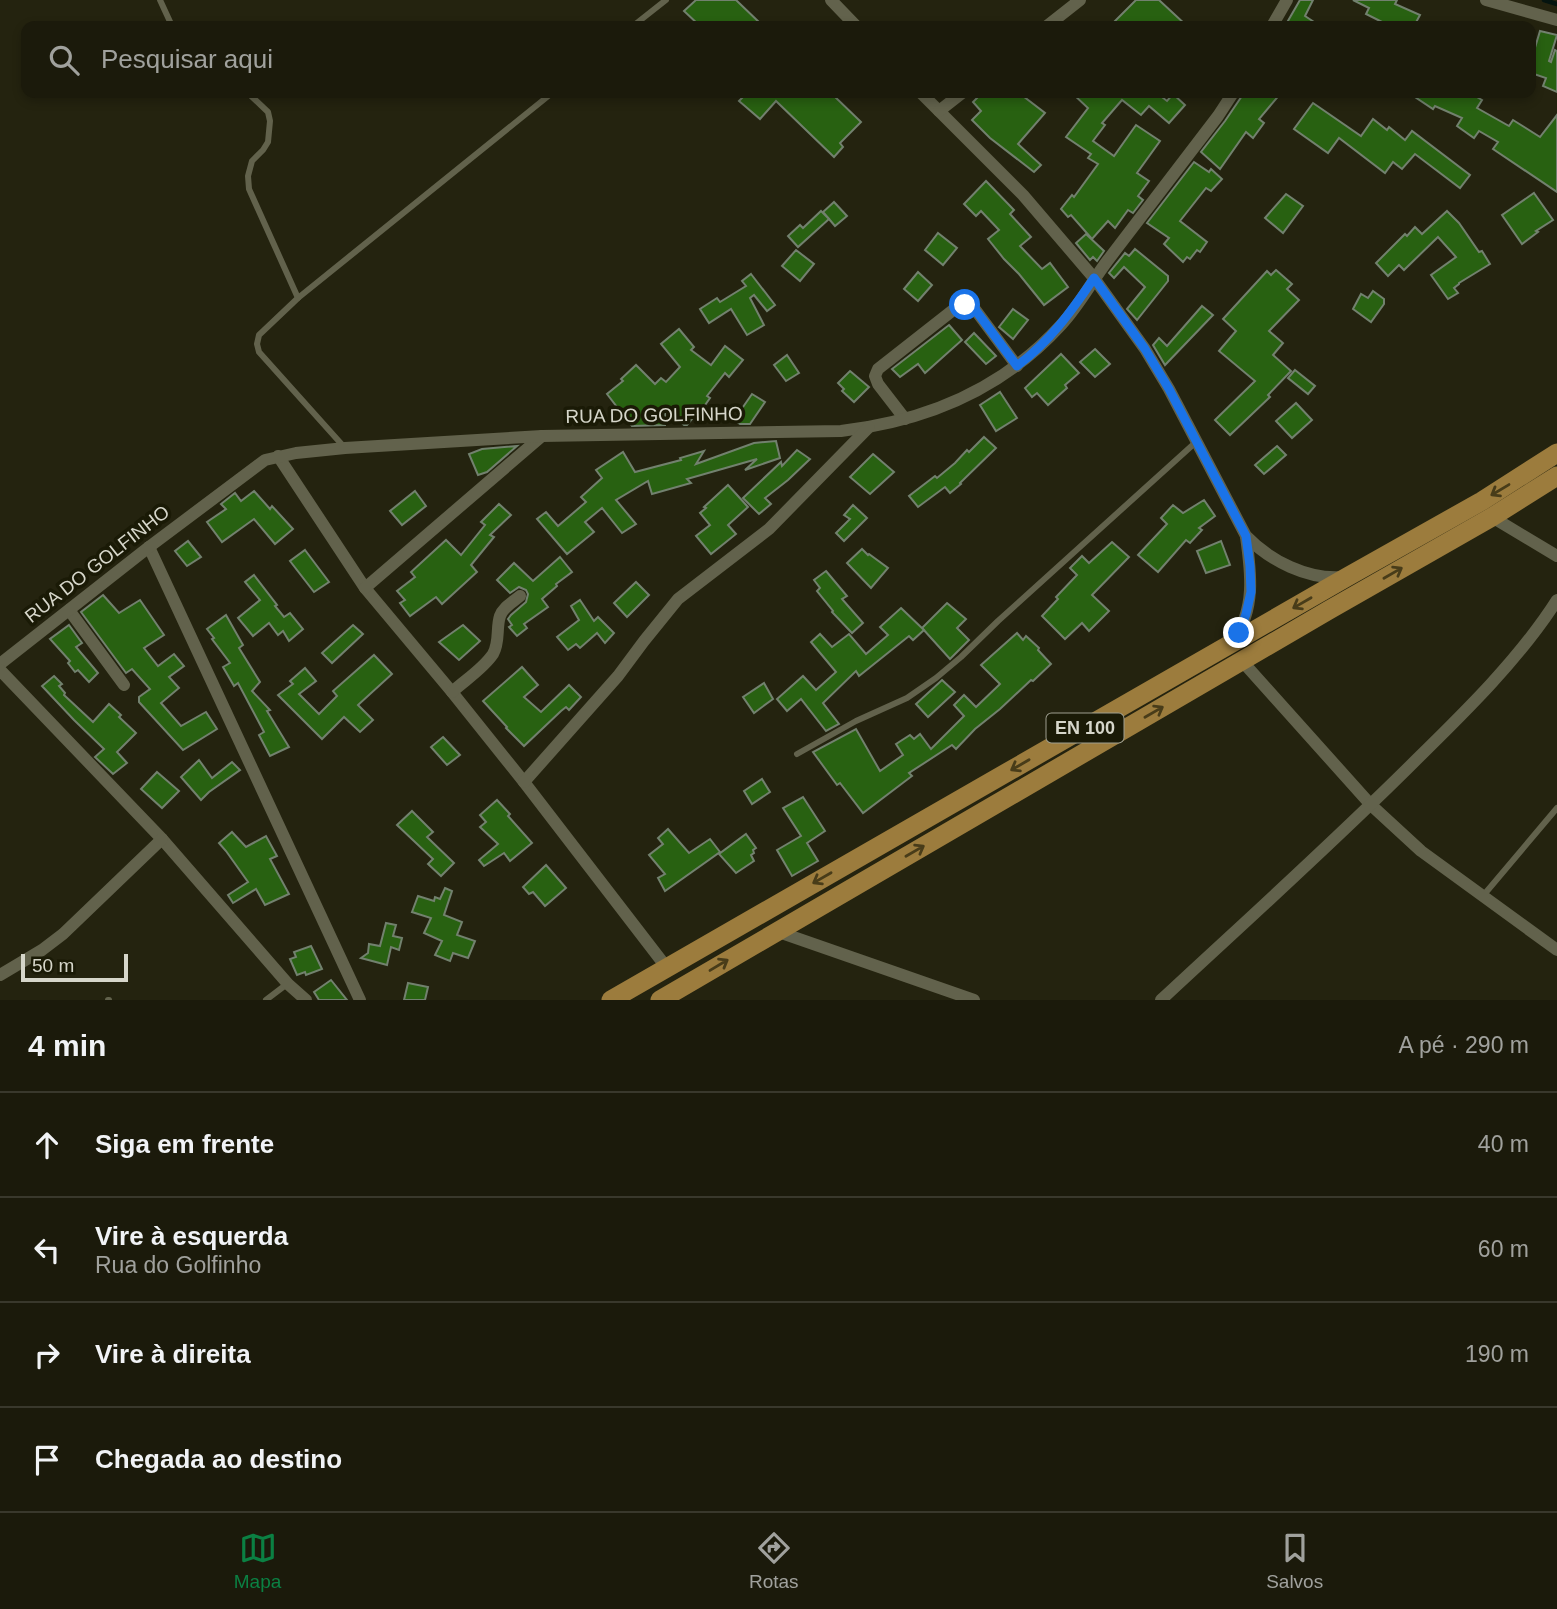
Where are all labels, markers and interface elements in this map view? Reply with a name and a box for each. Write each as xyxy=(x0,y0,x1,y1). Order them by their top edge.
search box xyxy=(21,21,1536,98)
icon: search xyxy=(45,41,83,79)
text: Pesquisar aqui xyxy=(101,44,273,74)
route start xyxy=(949,289,980,320)
street label: RUA DO GOLFINHO xyxy=(565,403,743,427)
one-way arrow xyxy=(1490,483,1510,497)
street label: RUA DO GOLFINHO xyxy=(21,501,173,627)
one-way arrow xyxy=(1383,566,1403,580)
one-way arrow xyxy=(1292,597,1313,610)
route end xyxy=(1223,617,1254,648)
one-way arrow xyxy=(1144,705,1164,719)
road number: EN 100 xyxy=(1046,714,1124,742)
one-way arrow xyxy=(1010,759,1031,772)
one-way arrow xyxy=(905,843,925,857)
one-way arrow xyxy=(813,871,833,885)
scale bar xyxy=(21,951,128,983)
text: 50 m xyxy=(32,955,74,976)
one-way arrow xyxy=(708,958,728,972)
text: 4 min xyxy=(28,1029,106,1062)
text: A pé · 290 m xyxy=(1399,1032,1529,1058)
icon: ahead xyxy=(28,1126,66,1164)
text: Siga em frente xyxy=(95,1129,274,1159)
text: 40 m xyxy=(1478,1131,1529,1157)
text: Vire à esquerda xyxy=(95,1221,288,1251)
icon: left xyxy=(28,1231,66,1269)
text: 60 m xyxy=(1478,1236,1529,1262)
text: Rua do Golfinho xyxy=(95,1252,261,1278)
icon: right xyxy=(28,1336,66,1374)
text: Vire à direita xyxy=(95,1339,251,1369)
text: 190 m xyxy=(1465,1341,1529,1367)
icon: arrive xyxy=(28,1441,66,1479)
text: Chegada ao destino xyxy=(95,1444,342,1474)
tab: Mapa xyxy=(234,1529,281,1593)
tab: Rotas xyxy=(749,1529,799,1593)
tab: Salvos xyxy=(1266,1529,1323,1593)

